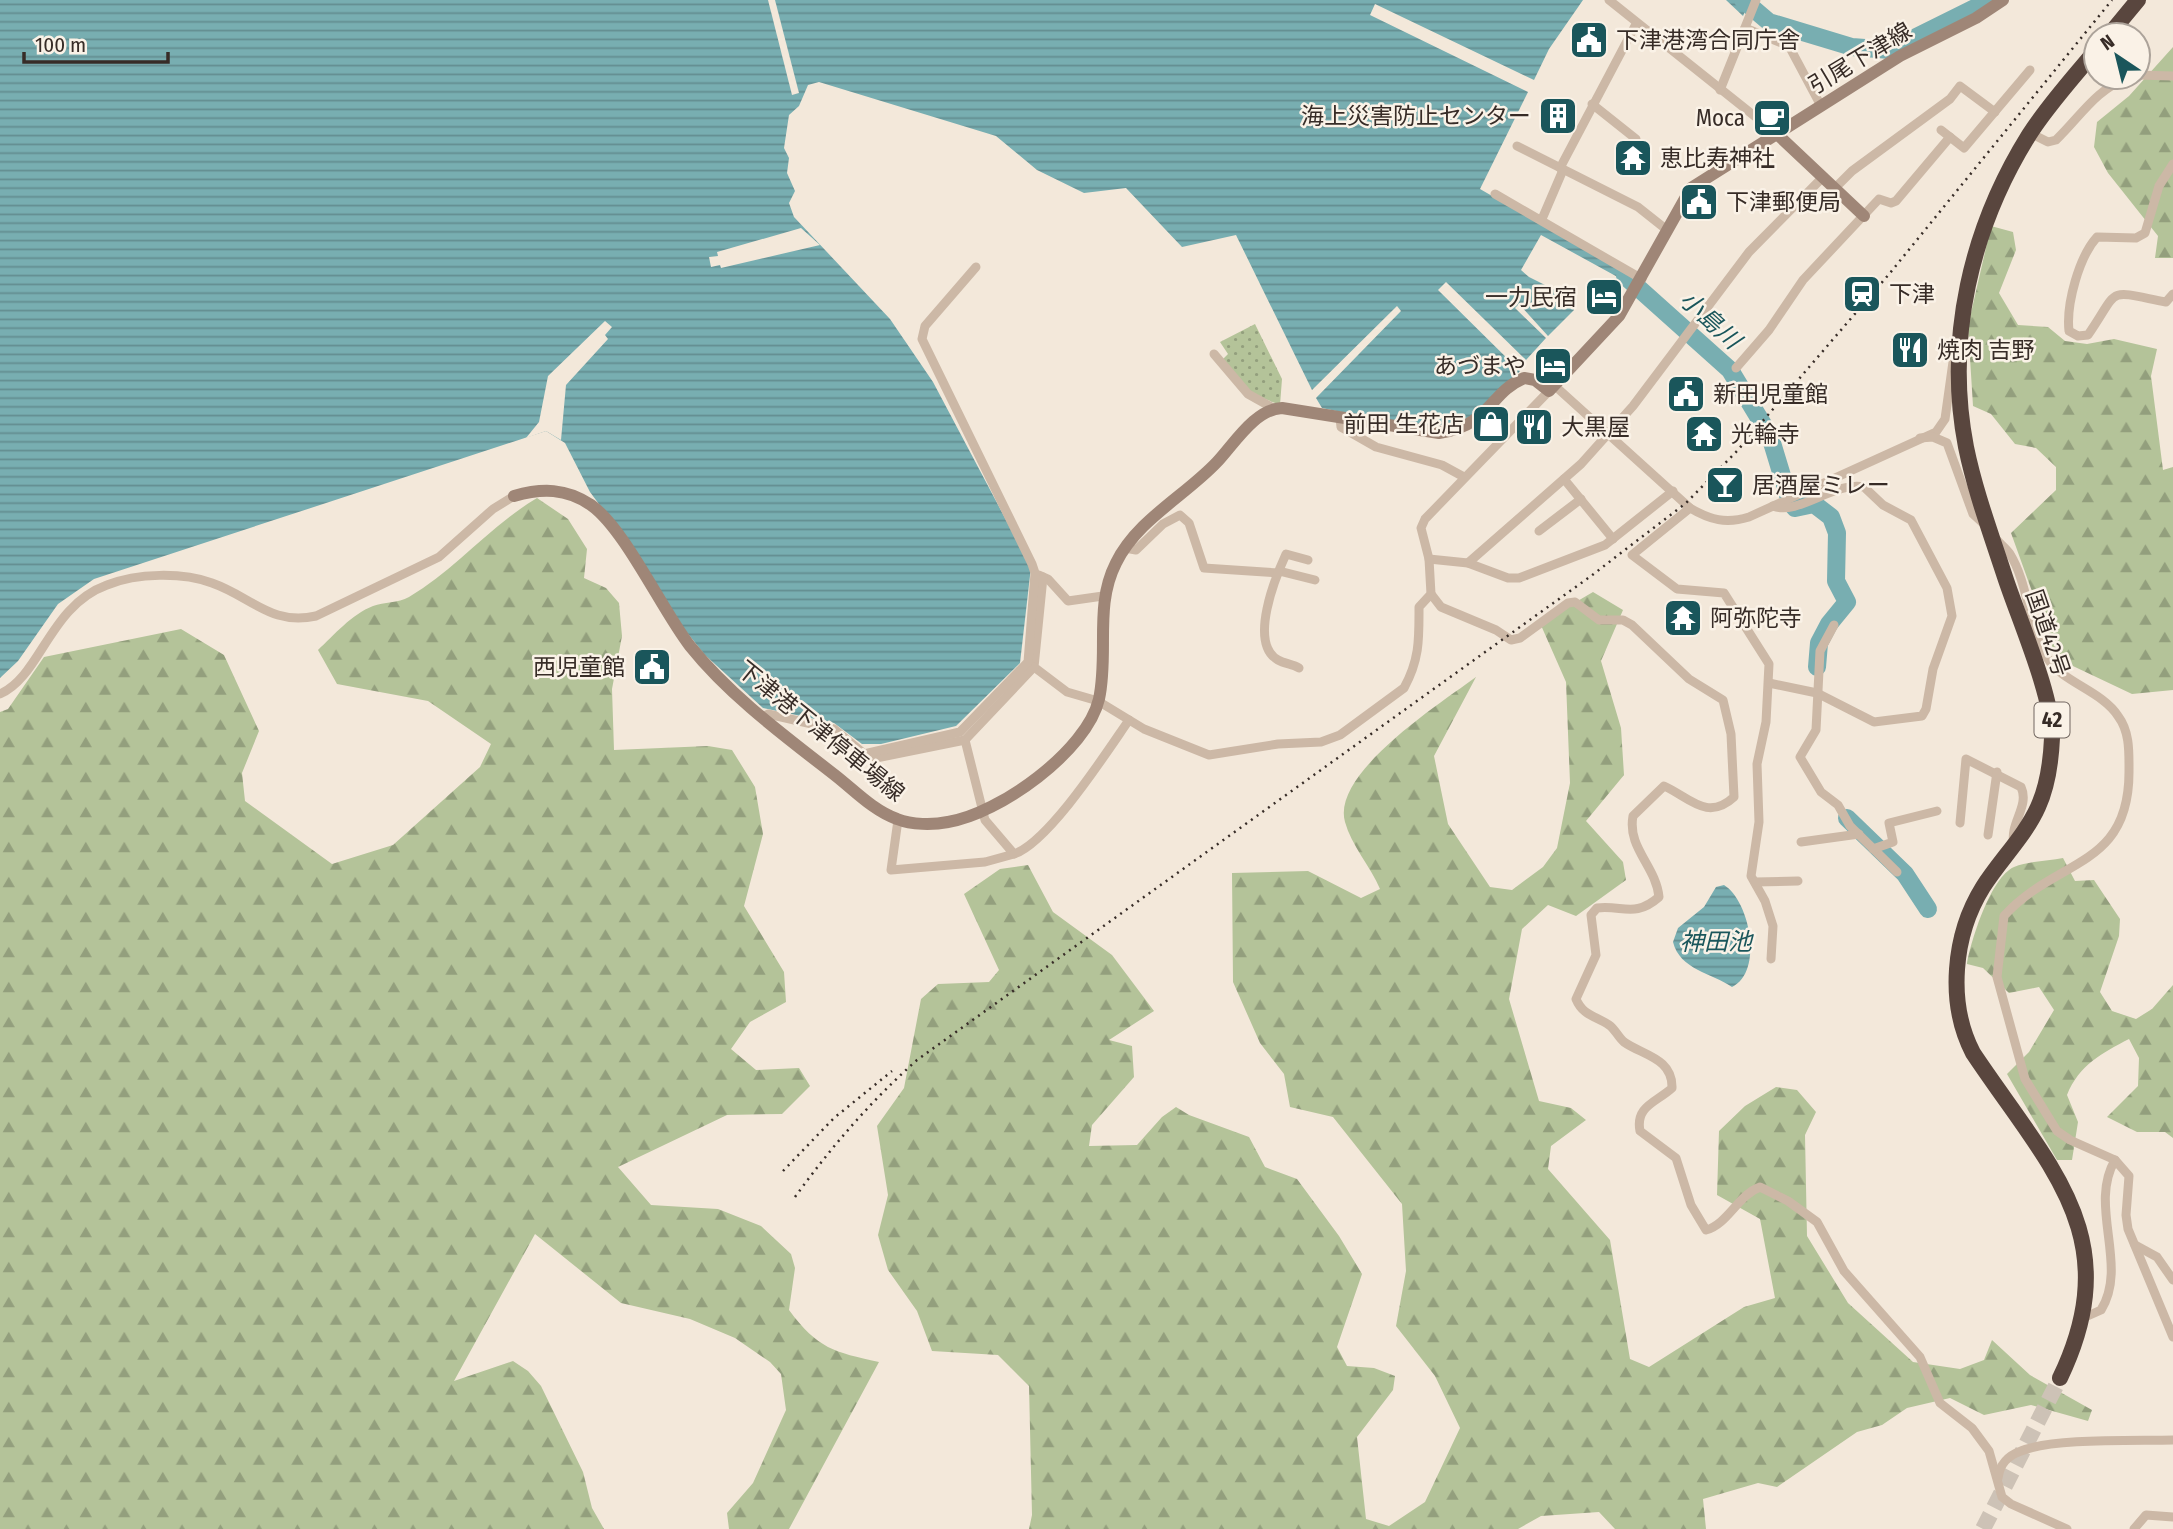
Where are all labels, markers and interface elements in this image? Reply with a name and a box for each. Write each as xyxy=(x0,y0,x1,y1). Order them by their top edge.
street label: 引尾下津線 xyxy=(1804,16,1916,100)
public building icon: 下津港湾合同庁舎 xyxy=(1568,19,1610,61)
scale bar xyxy=(24,21,168,65)
north arrow xyxy=(2082,21,2152,91)
place label: 下津港湾合同庁舎 xyxy=(1616,26,1800,54)
text: N xyxy=(2096,30,2119,55)
text: 100 m xyxy=(35,32,86,58)
building icon: 海上災害防止センター xyxy=(1537,95,1579,137)
cafe icon: Moca xyxy=(1751,97,1793,139)
place label: 海上災害防止センター xyxy=(1301,102,1531,130)
place label: Moca xyxy=(1696,104,1745,132)
temple icon: 恵比寿神社 xyxy=(1612,137,1654,179)
place label: 恵比寿神社 xyxy=(1660,144,1775,172)
public building icon: 下津郵便局 xyxy=(1678,181,1720,223)
place label: 下津郵便局 xyxy=(1726,188,1841,216)
station icon: 下津 xyxy=(1841,273,1883,315)
hotel icon: 一力民宿 xyxy=(1583,276,1625,318)
place label: 下津 xyxy=(1889,280,1935,308)
place label: 一力民宿 xyxy=(1485,283,1577,311)
water label: 小島川 xyxy=(1674,286,1748,357)
restaurant icon: 焼肉 吉野 xyxy=(1889,329,1931,371)
place label: 焼肉 吉野 xyxy=(1937,336,2034,364)
hotel icon: あづまや xyxy=(1532,345,1574,387)
place label: あづまや xyxy=(1434,352,1526,380)
public building icon: 新田児童館 xyxy=(1665,373,1707,415)
place label: 新田児童館 xyxy=(1713,380,1828,408)
shop icon: 前田 生花店 xyxy=(1470,403,1512,445)
restaurant icon: 大黒屋 xyxy=(1513,406,1555,448)
place label: 前田 生花店 xyxy=(1344,410,1464,438)
place label: 大黒屋 xyxy=(1561,413,1630,441)
temple icon: 光輪寺 xyxy=(1683,413,1725,455)
place label: 光輪寺 xyxy=(1731,420,1800,448)
bar icon: 居酒屋ミレー xyxy=(1704,464,1746,506)
place label: 居酒屋ミレー xyxy=(1752,471,1890,499)
street label: 国道42号 xyxy=(2020,586,2076,680)
temple icon: 阿弥陀寺 xyxy=(1662,597,1704,639)
place label: 阿弥陀寺 xyxy=(1710,604,1802,632)
public building icon: 西児童館 xyxy=(631,646,673,688)
place label: 西児童館 xyxy=(533,653,625,681)
street label: 下津港下津停車場線 xyxy=(732,655,910,807)
road number: 42 xyxy=(2035,702,2070,738)
water label: 神田池 xyxy=(1680,928,1754,956)

